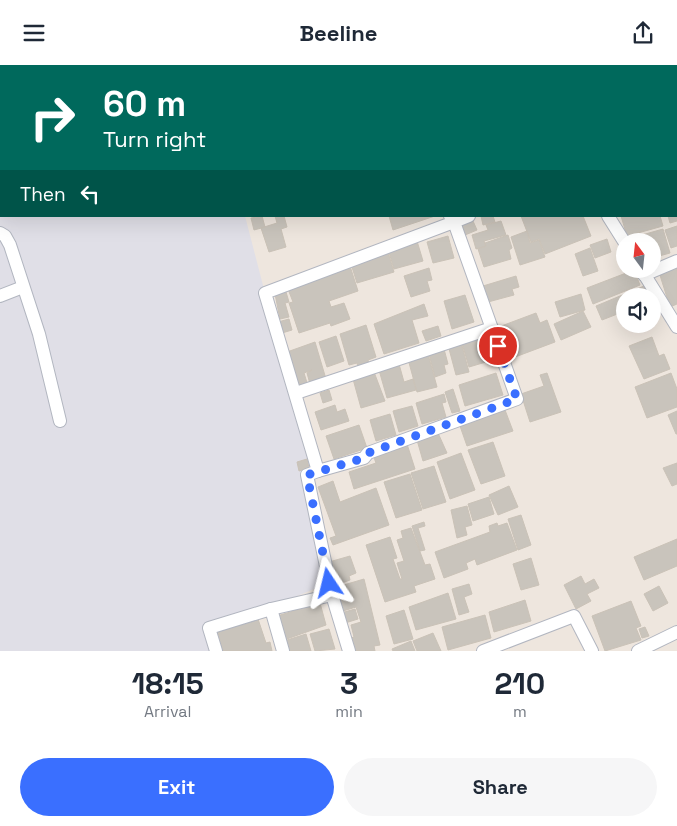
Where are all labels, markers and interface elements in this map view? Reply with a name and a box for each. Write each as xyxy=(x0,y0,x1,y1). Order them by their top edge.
icon: menu xyxy=(20,19,48,47)
text: Beeline xyxy=(300,19,377,47)
icon: share xyxy=(629,19,657,47)
text: 60 m xyxy=(103,82,186,126)
icon: right xyxy=(20,85,85,150)
text: Turn right xyxy=(103,125,206,153)
icon: left xyxy=(76,180,104,208)
text: Then xyxy=(20,182,66,207)
north arrow xyxy=(616,233,661,277)
map controls xyxy=(616,233,661,333)
button: sound xyxy=(616,288,661,333)
pin xyxy=(477,325,519,367)
icon: arrive xyxy=(484,332,512,360)
position arrow xyxy=(302,556,354,608)
text: 18:15 xyxy=(132,664,204,703)
text: 3 xyxy=(340,664,358,703)
text: 210 xyxy=(494,664,545,703)
text: Arrival xyxy=(144,701,191,722)
text: min xyxy=(335,701,363,722)
text: m xyxy=(513,701,527,722)
button: Exit xyxy=(20,758,334,816)
button: Share xyxy=(344,758,657,816)

